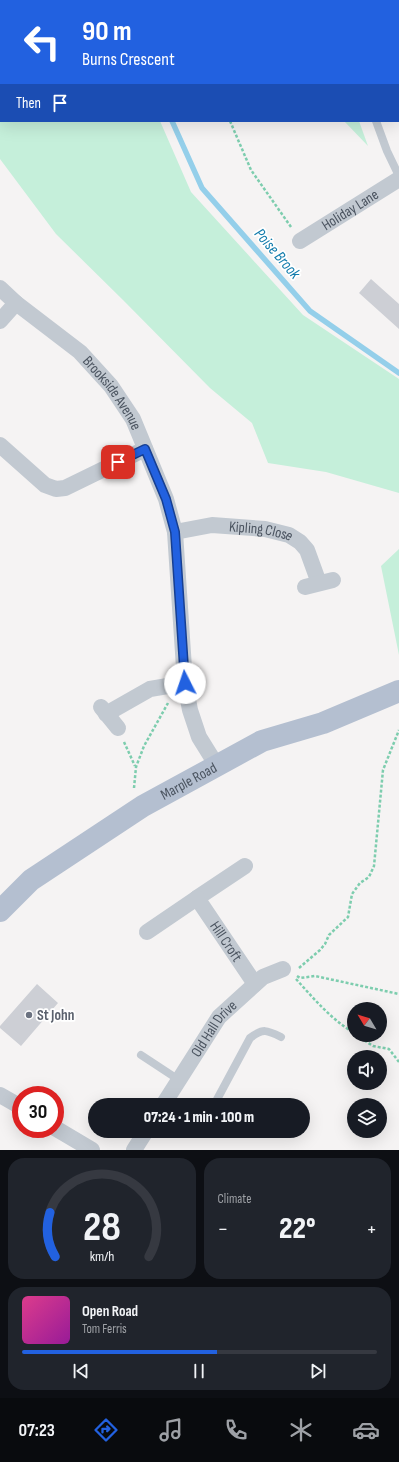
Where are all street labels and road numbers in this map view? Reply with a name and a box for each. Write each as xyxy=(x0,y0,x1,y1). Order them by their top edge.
street label: Holiday Lane xyxy=(318,185,382,235)
street label: Brookside Avenue xyxy=(79,352,146,433)
street label: Kipling Close xyxy=(228,517,297,545)
street label: Marple Road xyxy=(157,758,220,804)
street label: Hill Croft xyxy=(206,917,247,966)
street label: Old Hall Drive xyxy=(187,996,241,1061)

